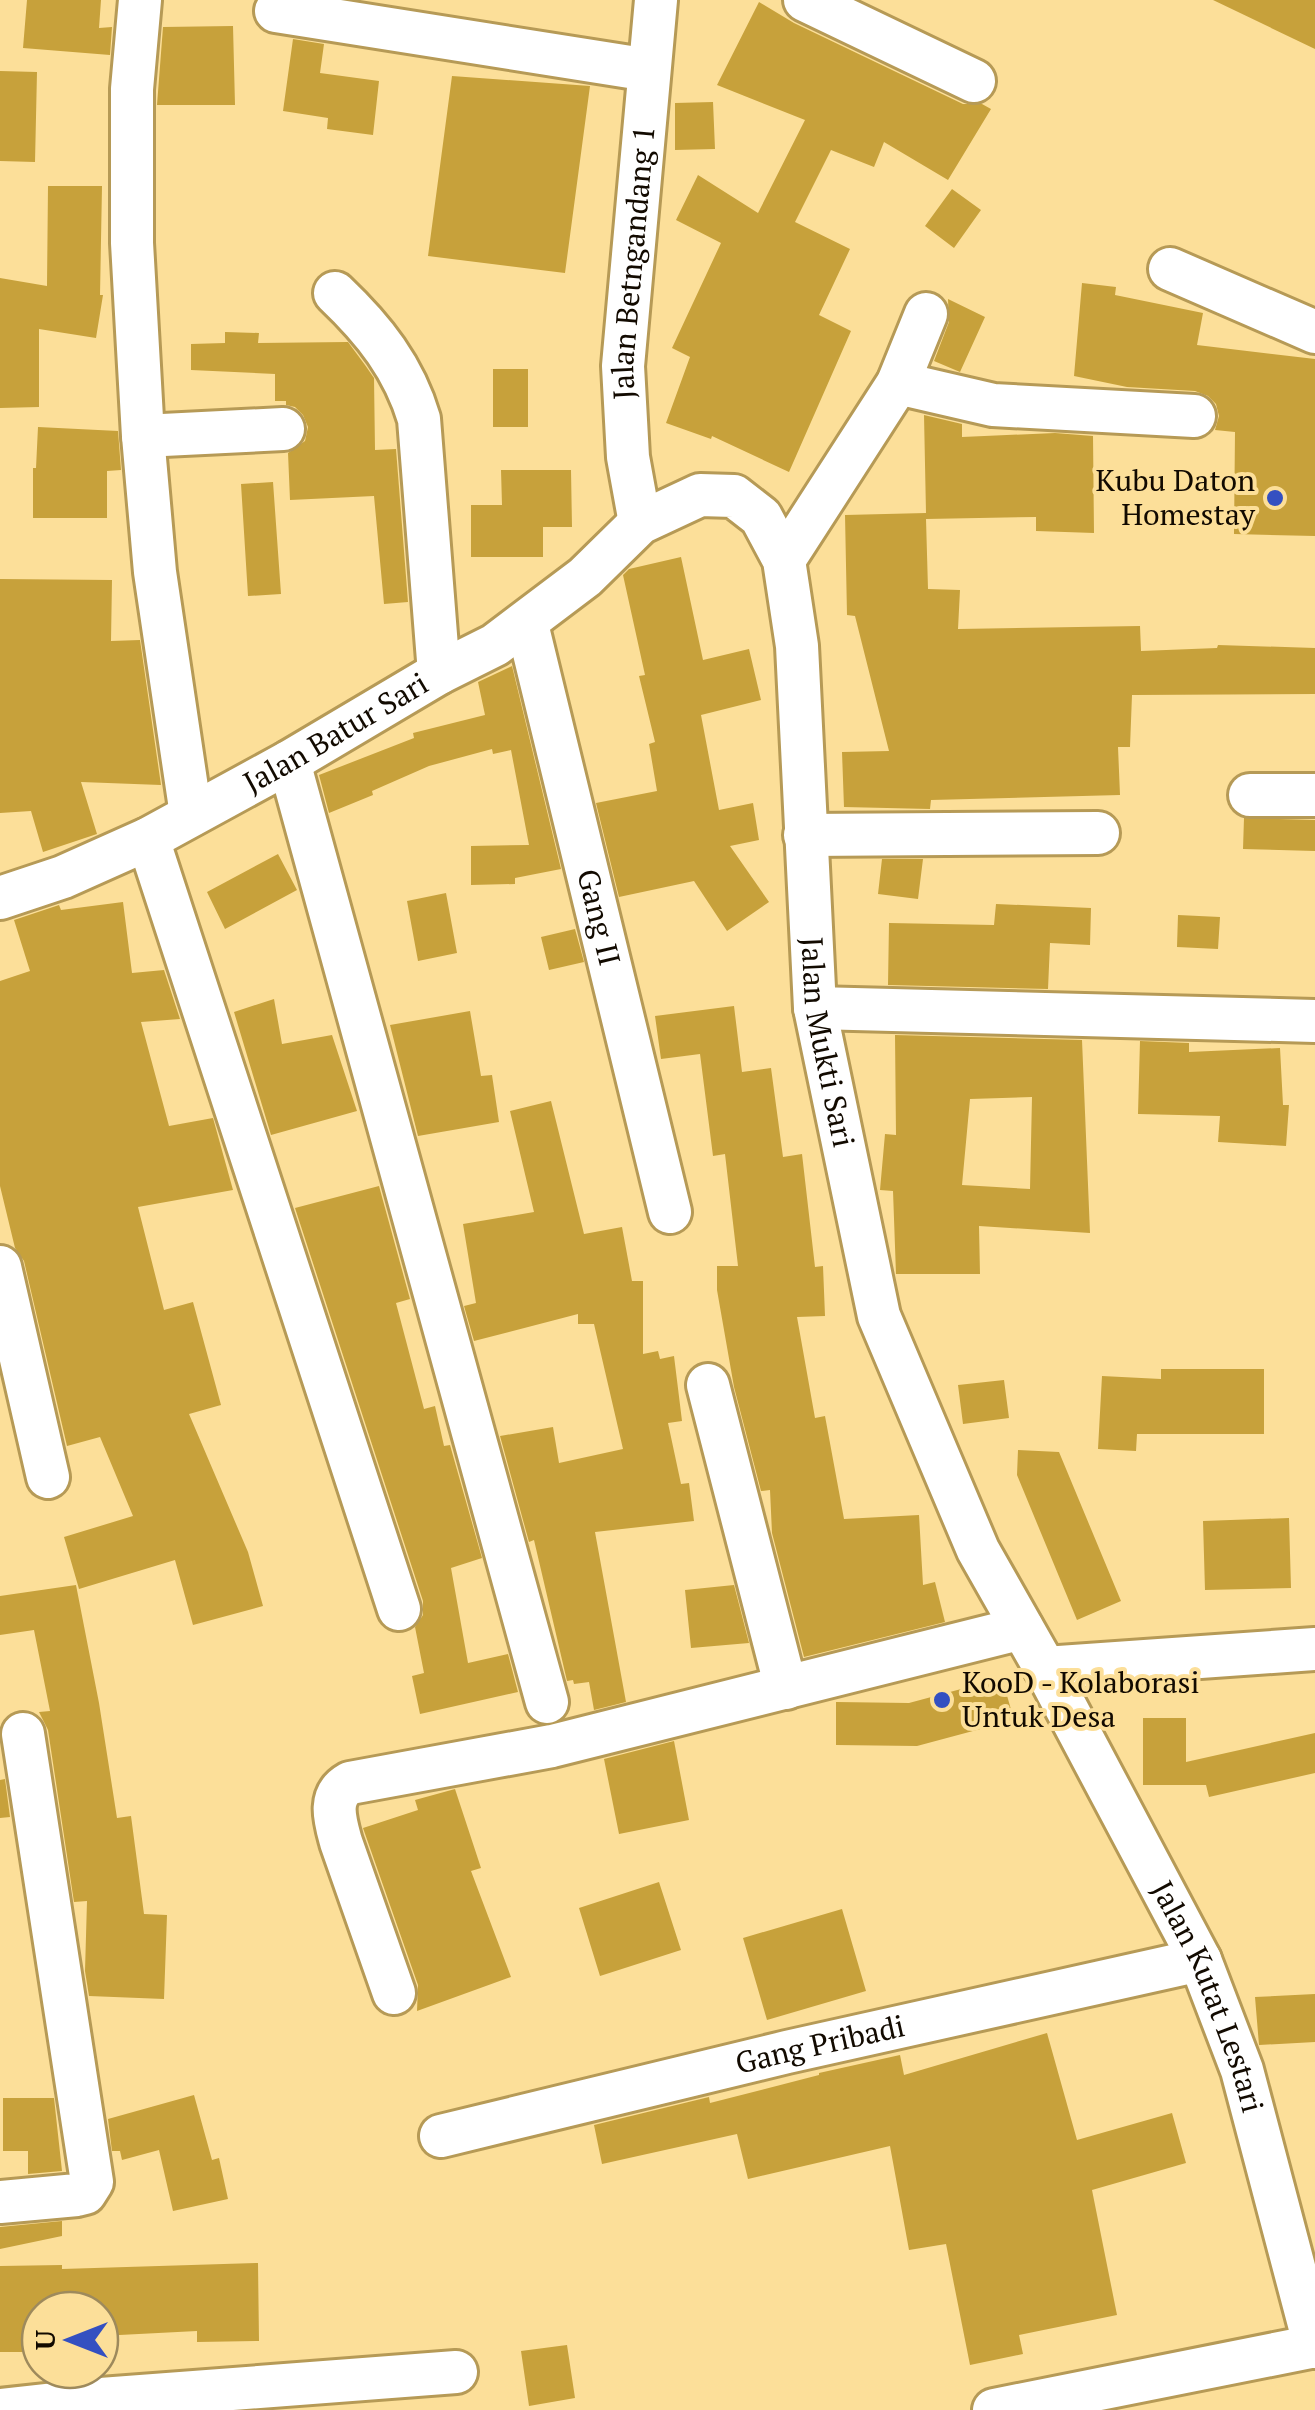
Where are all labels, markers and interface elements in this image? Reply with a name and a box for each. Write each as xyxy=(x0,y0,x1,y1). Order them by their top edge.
street label: Jalan Betngandang 1 xyxy=(602,124,664,401)
place label: Kubu Daton Homestay xyxy=(1096,460,1256,534)
marker: Kubu Daton Homestay xyxy=(1264,487,1286,509)
street label: Jalan Batur Sari xyxy=(236,663,435,802)
street label: Gang II xyxy=(568,865,630,969)
street label: Jalan Mukti Sari xyxy=(792,936,864,1151)
place label: KooD - Kolaborasi Untuk Desa xyxy=(962,1662,1200,1736)
marker: KooD - Kolaborasi Untuk Desa xyxy=(931,1689,953,1711)
street label: Jalan Kutat Lestari xyxy=(1143,1874,1273,2117)
street label: Gang Pribadi xyxy=(731,2005,908,2083)
north arrow xyxy=(20,2290,120,2390)
text: U xyxy=(26,2330,63,2350)

